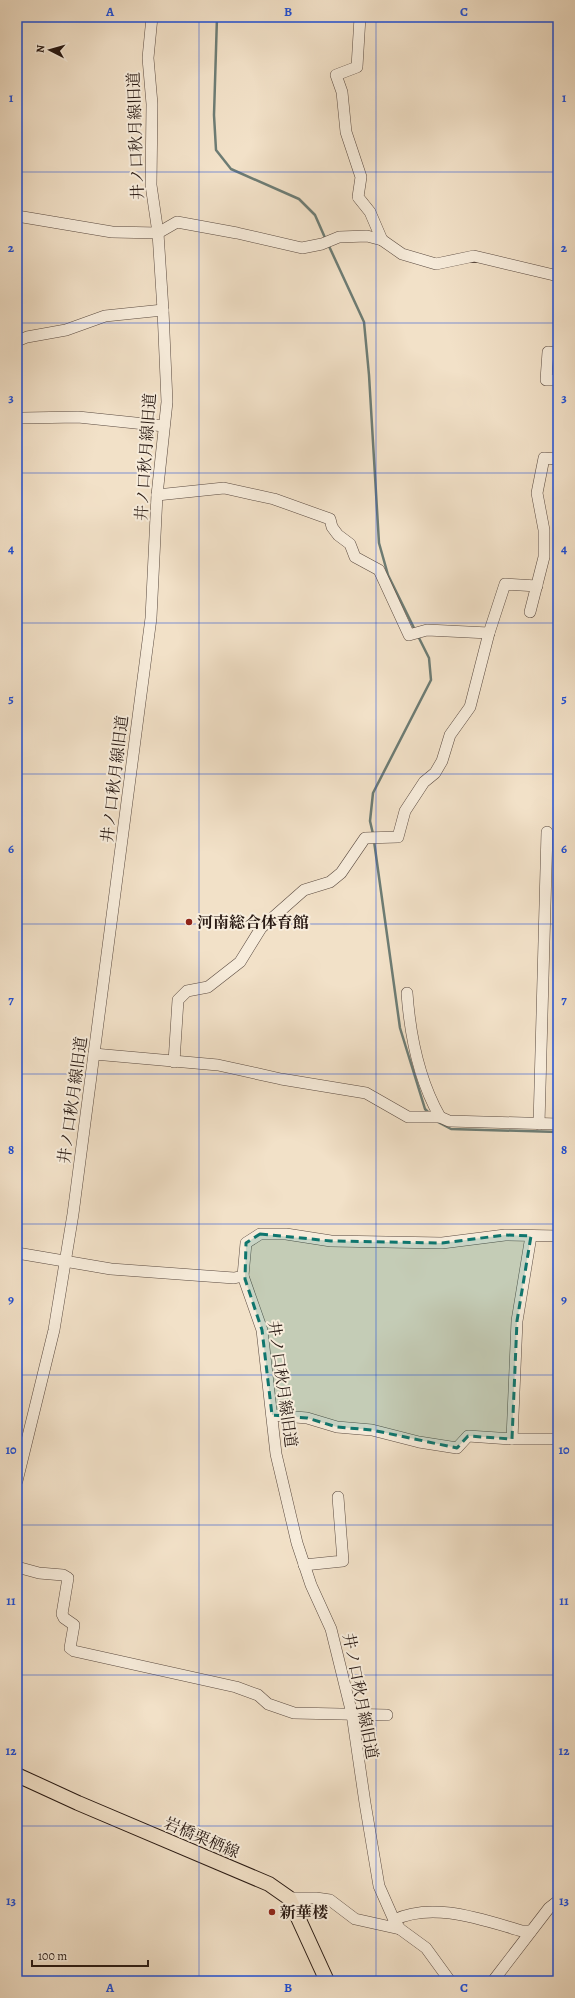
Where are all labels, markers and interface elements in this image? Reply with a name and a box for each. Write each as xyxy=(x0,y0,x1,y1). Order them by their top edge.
text: A xyxy=(105,3,115,20)
text: B xyxy=(284,3,292,20)
text: C xyxy=(460,3,468,20)
north arrow xyxy=(30,30,70,70)
text: N xyxy=(33,44,48,54)
street label: 井ノ口秋月線旧道 xyxy=(123,72,149,200)
text: 1 xyxy=(9,89,14,106)
text: 1 xyxy=(562,89,567,106)
text: 2 xyxy=(8,239,15,256)
text: 2 xyxy=(561,239,568,256)
text: 3 xyxy=(8,389,14,406)
text: 3 xyxy=(561,389,567,406)
street label: 井ノ口秋月線旧道 xyxy=(131,392,161,522)
text: 4 xyxy=(8,540,14,557)
text: 4 xyxy=(561,540,567,557)
text: 5 xyxy=(8,690,14,707)
text: 5 xyxy=(561,690,567,707)
street label: 井ノ口秋月線旧道 xyxy=(96,714,134,844)
text: 6 xyxy=(8,840,14,857)
text: 6 xyxy=(561,840,567,857)
place label: 河南総合体育館 xyxy=(197,912,309,934)
marker: 河南総合体育館 xyxy=(184,917,194,927)
text: 7 xyxy=(8,991,14,1008)
text: 7 xyxy=(561,991,567,1008)
street label: 井ノ口秋月線旧道 xyxy=(53,1035,93,1165)
text: 8 xyxy=(8,1141,14,1158)
text: 8 xyxy=(561,1141,567,1158)
text: 9 xyxy=(8,1291,14,1308)
text: 9 xyxy=(561,1291,567,1308)
street label: 井ノ口秋月線旧道 xyxy=(262,1319,302,1449)
text: 10 xyxy=(5,1441,17,1458)
text: 10 xyxy=(558,1441,570,1458)
text: 11 xyxy=(6,1592,16,1609)
text: 11 xyxy=(559,1592,569,1609)
street label: 井ノ口秋月線旧道 xyxy=(337,1631,383,1761)
text: 12 xyxy=(6,1742,17,1759)
text: 12 xyxy=(559,1742,570,1759)
street label: 岩橋栗栖線 xyxy=(160,1812,243,1864)
text: 13 xyxy=(6,1892,17,1909)
text: 13 xyxy=(559,1892,570,1909)
place label: 新華楼 xyxy=(279,1902,328,1924)
marker: 新華楼 xyxy=(267,1907,277,1917)
scale bar xyxy=(32,1942,148,1968)
text: 100 m xyxy=(38,1948,67,1964)
text: A xyxy=(105,1979,115,1996)
text: B xyxy=(284,1979,292,1996)
text: C xyxy=(460,1979,468,1996)

